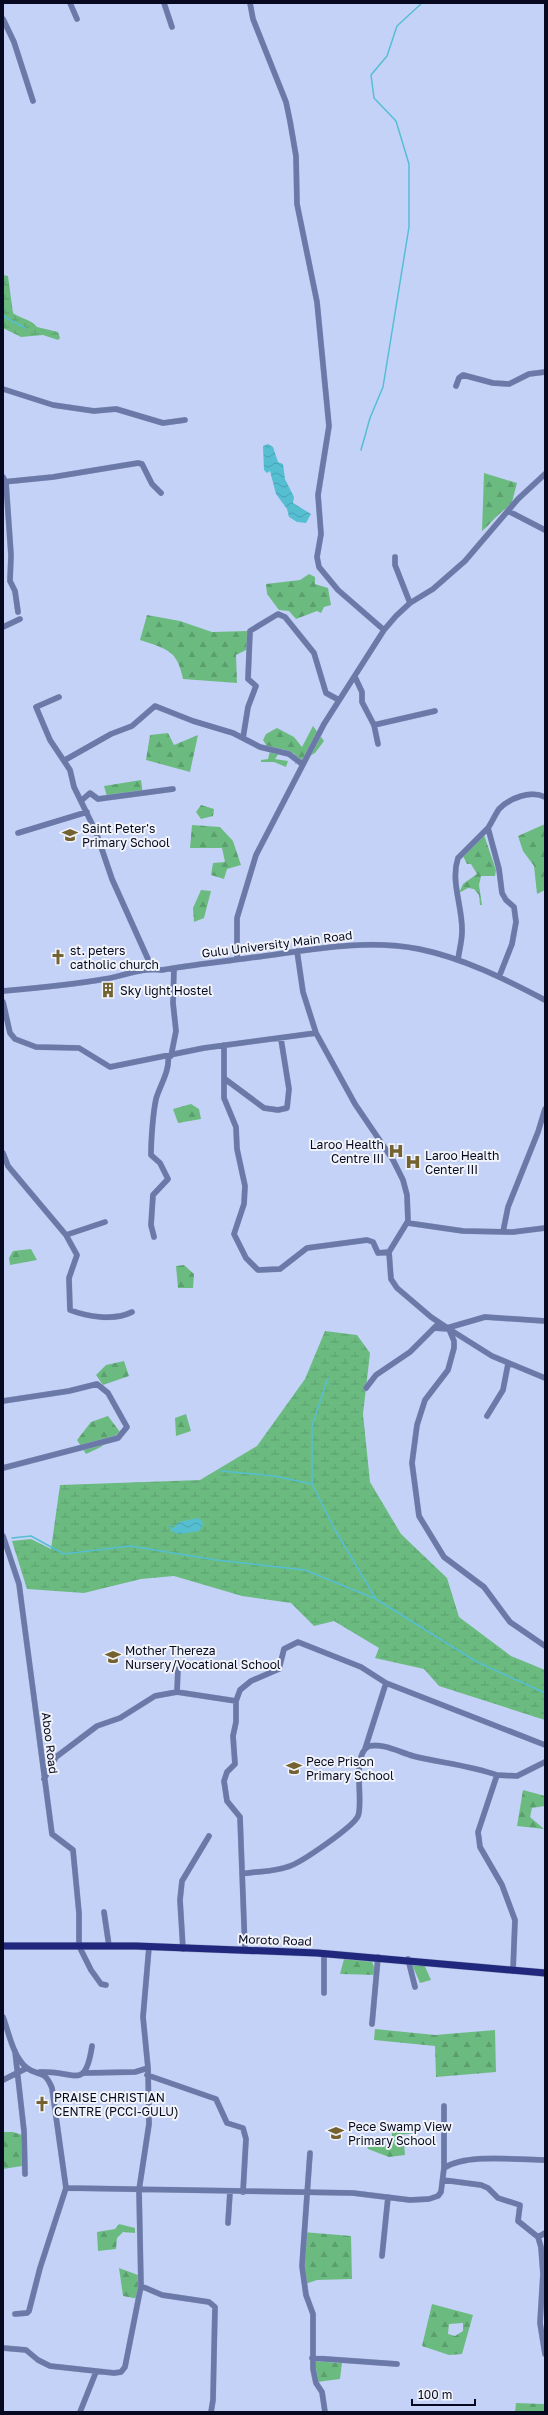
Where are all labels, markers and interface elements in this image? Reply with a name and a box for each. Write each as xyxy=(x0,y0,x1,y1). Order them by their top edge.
place label: Saint Peter's Primary School xyxy=(82,821,170,850)
school or university icon: Saint Peter's Primary School xyxy=(61,826,79,844)
street label: Gulu University Main Road xyxy=(201,927,353,961)
place label: st. peters catholic church xyxy=(70,943,159,972)
church icon: st. peters catholic church xyxy=(49,948,67,966)
building icon: Sky light Hostel xyxy=(99,981,117,999)
place label: Sky light Hostel xyxy=(120,983,212,998)
place label: Laroo Health Centre III xyxy=(310,1137,384,1166)
hospital icon: Laroo Health Centre III xyxy=(387,1142,405,1160)
place label: Laroo Health Center III xyxy=(425,1148,499,1177)
hospital icon: Laroo Health Center III xyxy=(404,1153,422,1171)
place label: Mother Thereza Nursery/Vocational School xyxy=(125,1643,281,1672)
school or university icon: Mother Thereza Nursery/Vocational School xyxy=(104,1648,122,1666)
street label: Aboo Road xyxy=(39,1711,61,1775)
place label: Pece Prison Primary School xyxy=(306,1754,394,1783)
school or university icon: Pece Prison Primary School xyxy=(285,1759,303,1777)
street label: Moroto Road xyxy=(238,1931,312,1949)
place label: PRAISE CHRISTIAN CENTRE (PCCI-GULU) xyxy=(54,2090,179,2119)
church icon: PRAISE CHRISTIAN CENTRE (PCCI-GULU) xyxy=(33,2095,51,2113)
place label: Pece Swamp View Primary School xyxy=(348,2119,452,2148)
school or university icon: Pece Swamp View Primary School xyxy=(327,2124,345,2142)
scale bar xyxy=(412,2381,475,2407)
text: 100 m xyxy=(418,2387,452,2402)

